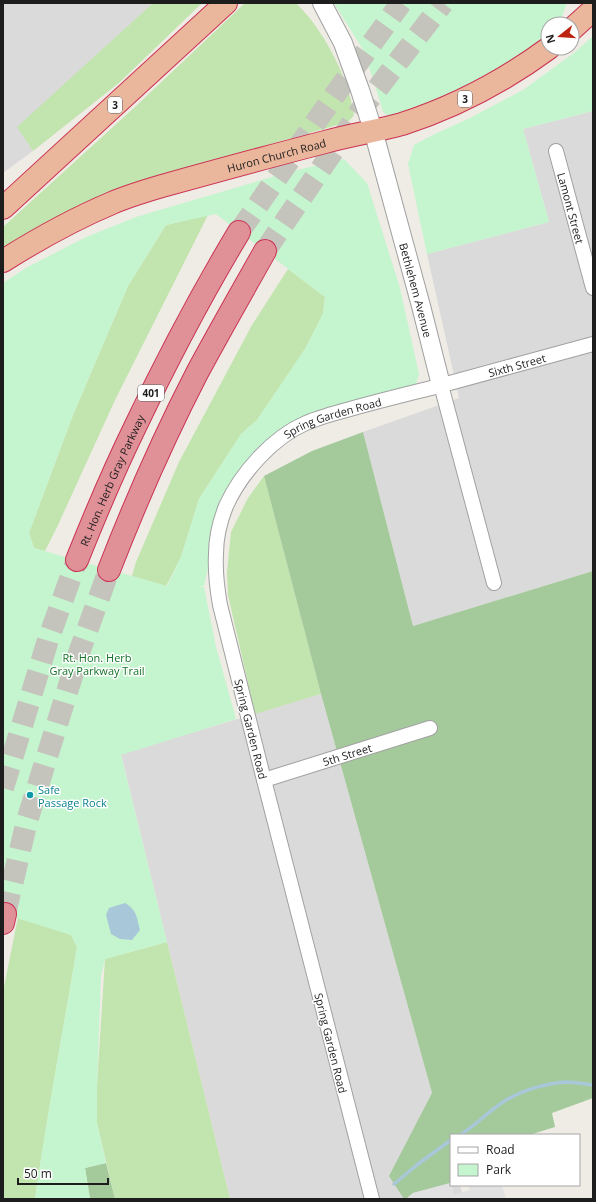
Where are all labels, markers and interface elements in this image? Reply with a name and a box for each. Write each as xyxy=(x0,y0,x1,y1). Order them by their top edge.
north arrow xyxy=(540,16,580,56)
text: N xyxy=(541,33,558,46)
road number: 3 xyxy=(458,91,472,107)
road number: 3 xyxy=(108,97,122,113)
street label: Huron Church Road xyxy=(225,135,327,175)
street label: Lamont Street xyxy=(555,171,588,245)
street label: Bethlehem Avenue xyxy=(397,241,436,339)
street label: Sixth Street xyxy=(486,350,547,380)
road number: 401 xyxy=(138,385,164,401)
street label: Spring Garden Road xyxy=(280,393,383,441)
street label: Rt. Hon. Herb Gray Parkway xyxy=(76,412,148,548)
park label: Rt. Hon. Herb Gray Parkway Trail xyxy=(49,650,145,678)
street label: Spring Garden Road xyxy=(231,677,271,781)
street label: 5th Street xyxy=(321,739,373,769)
place label: Safe Passage Rock xyxy=(38,782,107,810)
marker: Safe Passage Rock xyxy=(25,790,35,800)
street label: Spring Garden Road xyxy=(311,991,351,1095)
legend xyxy=(450,1134,580,1186)
text: Road xyxy=(486,1141,515,1158)
scale bar xyxy=(18,1160,108,1186)
text: Park xyxy=(486,1161,512,1178)
text: 50 m xyxy=(24,1165,52,1182)

